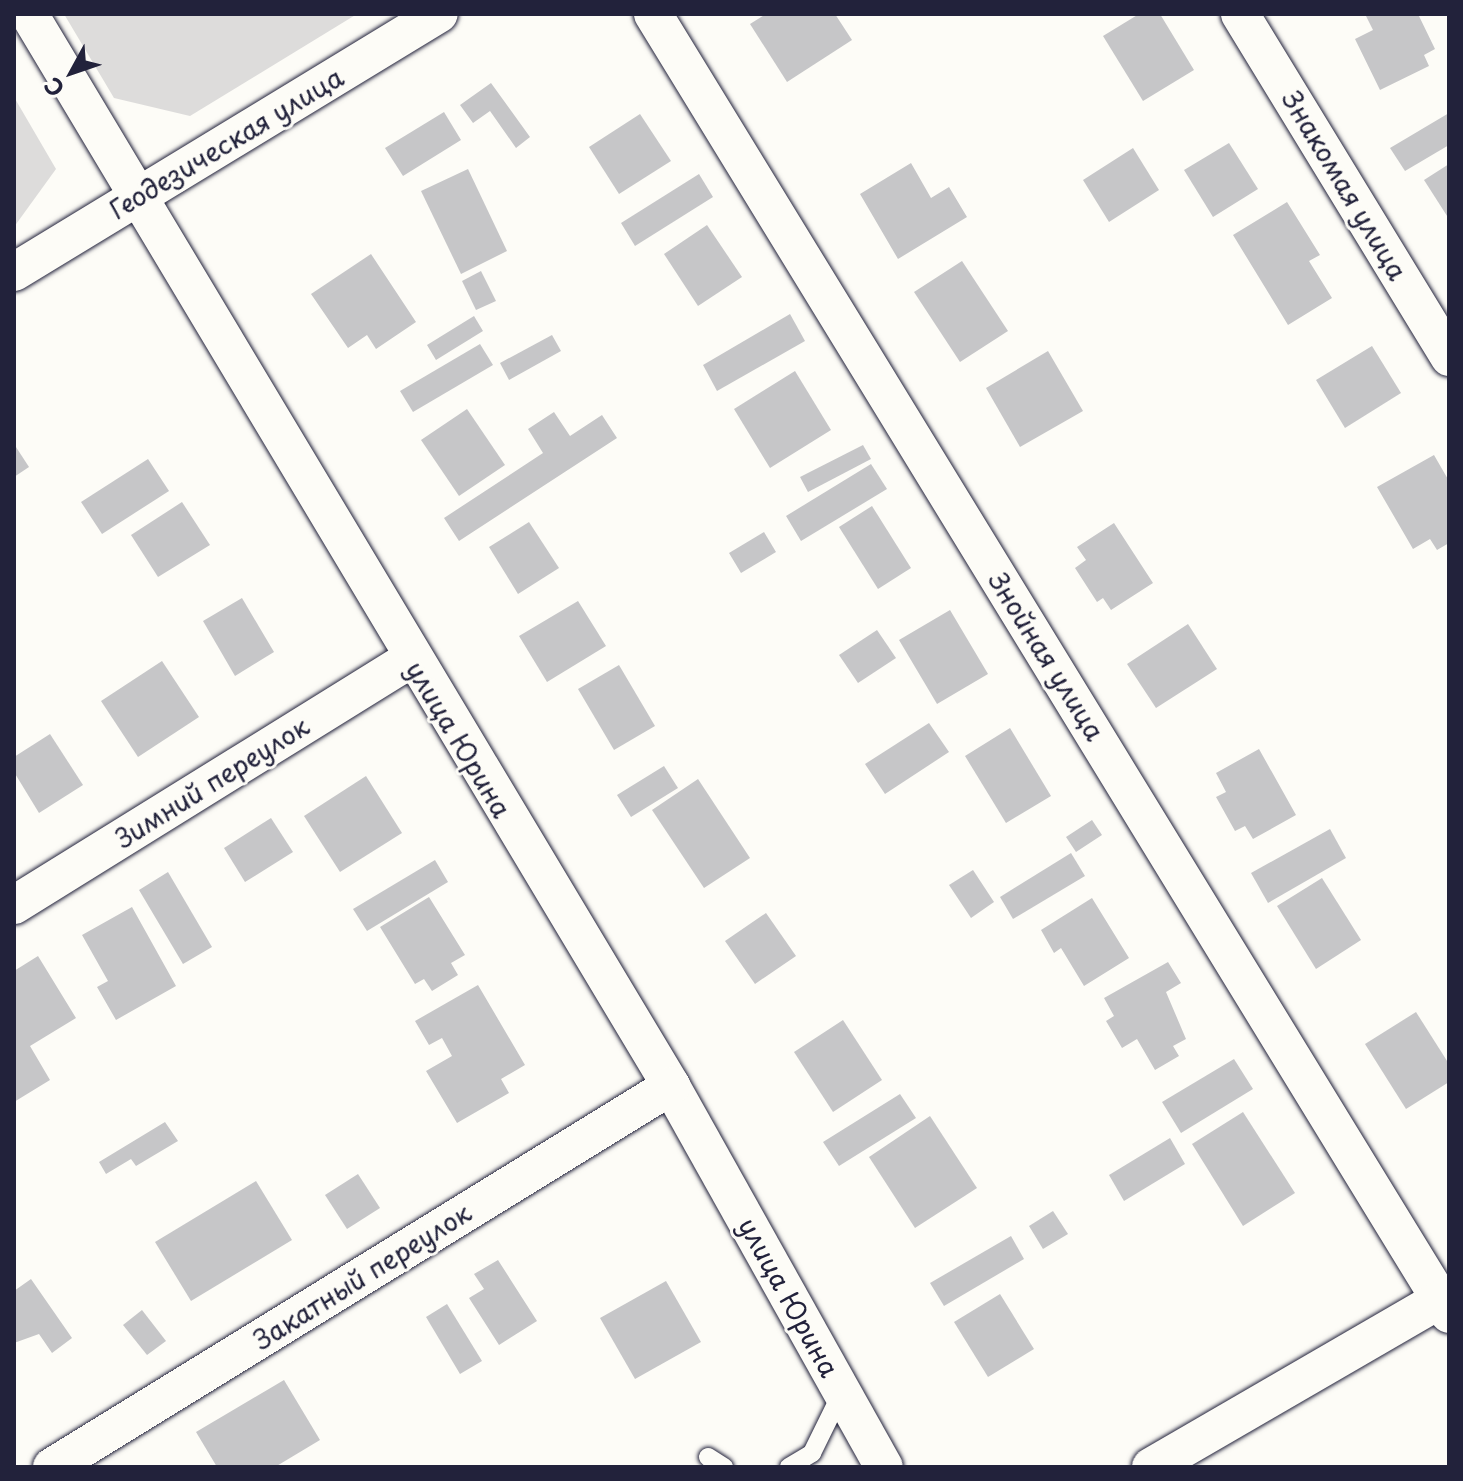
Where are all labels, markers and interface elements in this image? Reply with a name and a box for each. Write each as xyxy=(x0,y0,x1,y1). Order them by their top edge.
north arrow xyxy=(32,32,112,112)
street label: Геодезическая улица xyxy=(103,60,349,226)
text: С xyxy=(35,71,71,105)
street label: Знакомая улица xyxy=(1276,85,1414,285)
street label: Знойная улица xyxy=(982,565,1112,747)
street label: улица Юрина xyxy=(400,655,518,823)
street label: Зимний переулок xyxy=(110,710,314,854)
street label: Закатный переулок xyxy=(248,1196,476,1356)
street label: улица Юрина xyxy=(732,1212,846,1382)

